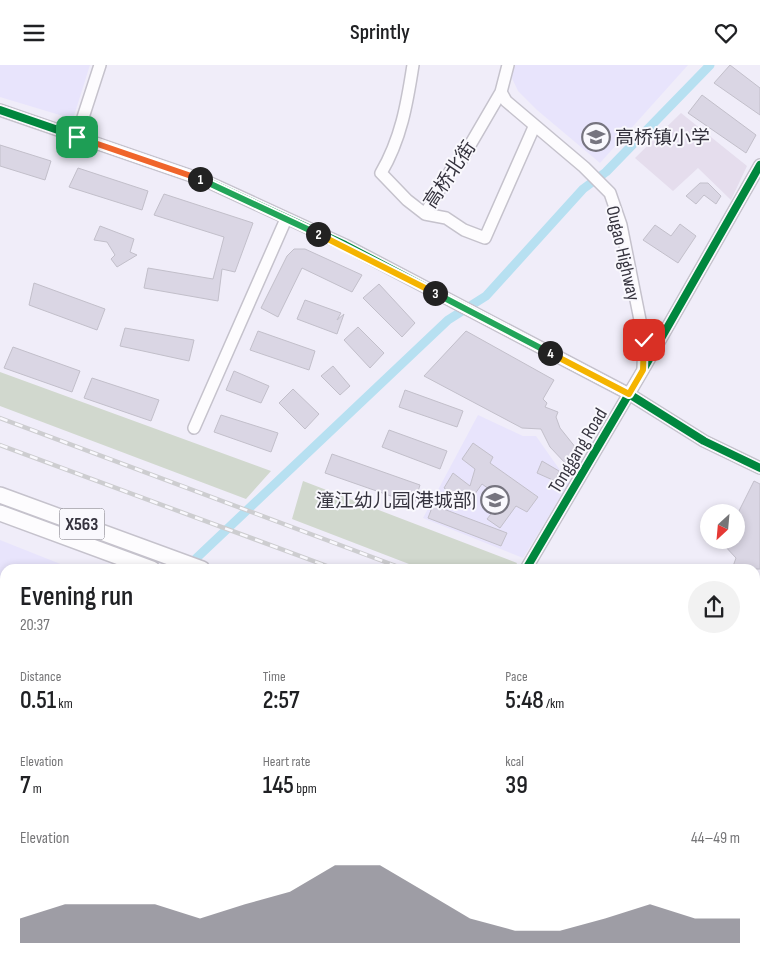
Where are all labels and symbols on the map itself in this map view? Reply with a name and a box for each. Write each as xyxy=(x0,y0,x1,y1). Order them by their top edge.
pin xyxy=(56,116,98,158)
school or university icon: 高桥镇小学 xyxy=(581,122,611,152)
place label: 高桥镇小学 xyxy=(615,127,710,150)
street label: 高桥北街 xyxy=(419,137,481,213)
pin: 1 xyxy=(188,167,212,191)
street label: Ougao Highway xyxy=(600,204,645,304)
pin: 2 xyxy=(306,221,330,247)
pin: 3 xyxy=(422,281,448,305)
pin xyxy=(623,319,665,361)
pin: 4 xyxy=(538,341,562,365)
street label: Tonggang Road xyxy=(544,404,613,497)
school or university icon: 潼江幼儿园(港城部) xyxy=(480,485,510,515)
place label: 潼江幼儿园(港城部) xyxy=(316,490,476,513)
north arrow xyxy=(700,504,745,549)
road number: X563 xyxy=(59,509,104,539)

